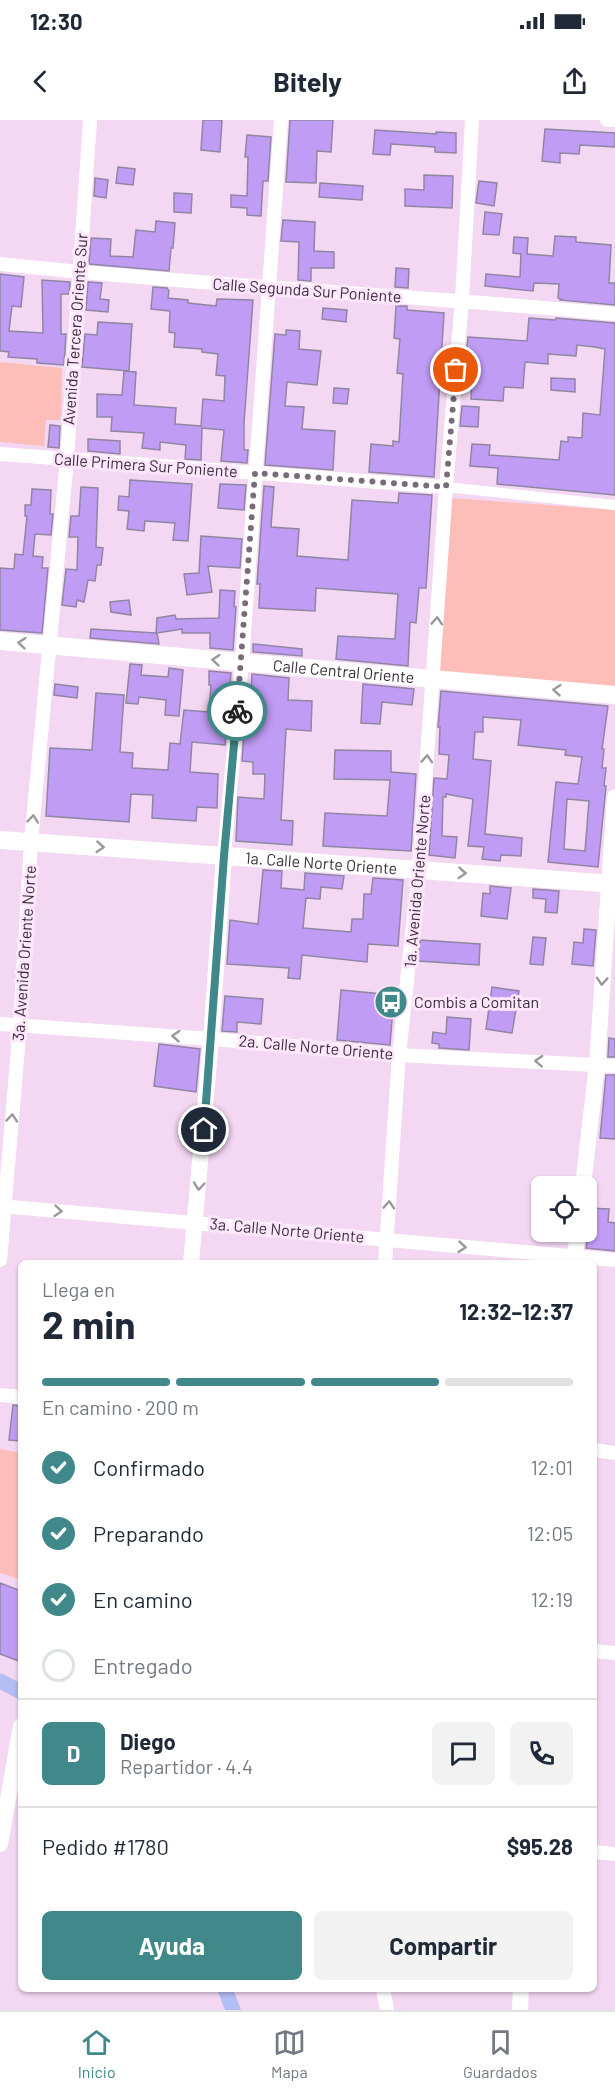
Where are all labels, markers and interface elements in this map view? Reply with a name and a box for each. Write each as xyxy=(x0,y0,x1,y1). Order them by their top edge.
text: 12:30 xyxy=(30,8,83,34)
icon: back xyxy=(24,65,57,98)
text: Bitely xyxy=(273,65,342,97)
icon: share xyxy=(558,65,591,98)
street label: Avenida Tercera Oriente Sur xyxy=(58,232,91,426)
street label: Calle Segunda Sur Poniente xyxy=(212,273,402,306)
pin xyxy=(430,344,481,395)
icon: bag xyxy=(439,353,472,386)
street label: Calle Primera Sur Poniente xyxy=(54,449,238,480)
one-way arrow xyxy=(430,616,443,625)
one-way arrow xyxy=(17,637,26,650)
one-way arrow xyxy=(211,654,221,667)
street label: Calle Central Oriente xyxy=(272,655,415,686)
courier xyxy=(207,681,267,741)
one-way arrow xyxy=(552,684,561,697)
icon: bike xyxy=(221,695,254,728)
one-way arrow xyxy=(421,755,434,764)
street label: 1a. Avenida Oriente Norte xyxy=(399,794,434,968)
one-way arrow xyxy=(26,814,39,824)
one-way arrow xyxy=(96,840,105,853)
street label: 1a. Calle Norte Oriente xyxy=(244,848,398,877)
street label: 3a. Avenida Oriente Norte xyxy=(8,865,39,1041)
one-way arrow xyxy=(458,866,467,879)
one-way arrow xyxy=(596,977,609,986)
bus stop icon: Combis a Comitan xyxy=(373,984,409,1020)
place label: Combis a Comitan xyxy=(414,992,539,1011)
one-way arrow xyxy=(172,1030,181,1043)
street label: 2a. Calle Norte Oriente xyxy=(238,1030,394,1063)
one-way arrow xyxy=(534,1055,543,1068)
pin xyxy=(178,1104,229,1155)
icon: home xyxy=(187,1113,220,1146)
one-way arrow xyxy=(5,1114,18,1123)
map controls xyxy=(531,1176,597,1242)
button: locate xyxy=(531,1176,597,1242)
one-way arrow xyxy=(193,1182,206,1191)
one-way arrow xyxy=(382,1200,395,1209)
one-way arrow xyxy=(54,1204,63,1217)
street label: 3a. Calle Norte Oriente xyxy=(209,1213,365,1246)
one-way arrow xyxy=(457,1240,466,1253)
text: Llega en xyxy=(42,1277,115,1301)
text: 12:32–12:37 xyxy=(459,1298,573,1324)
text: 2 min xyxy=(42,1300,135,1347)
text: En camino · 200 m xyxy=(42,1395,199,1419)
icon: check xyxy=(42,1451,75,1484)
text: Confirmado xyxy=(93,1454,205,1480)
text: 12:01 xyxy=(531,1455,573,1479)
icon: check xyxy=(42,1517,75,1550)
text: Preparando xyxy=(93,1520,204,1546)
text: 12:05 xyxy=(527,1521,573,1545)
icon: check xyxy=(42,1583,75,1616)
text: En camino xyxy=(93,1586,193,1612)
text: 12:19 xyxy=(531,1587,573,1611)
text: Entregado xyxy=(93,1652,193,1678)
button: chat xyxy=(432,1722,495,1785)
button: phone xyxy=(510,1722,573,1785)
text: Diego xyxy=(120,1728,176,1754)
text: D xyxy=(67,1740,80,1766)
text: Repartidor · 4.4 xyxy=(120,1754,253,1778)
text: Pedido #1780 xyxy=(42,1833,169,1859)
text: $95.28 xyxy=(507,1833,573,1859)
button: Ayuda xyxy=(42,1911,302,1980)
button: Compartir xyxy=(314,1911,573,1980)
tab: Inicio xyxy=(78,2026,116,2081)
tab: Mapa xyxy=(271,2026,308,2081)
tab: Guardados xyxy=(463,2026,537,2081)

